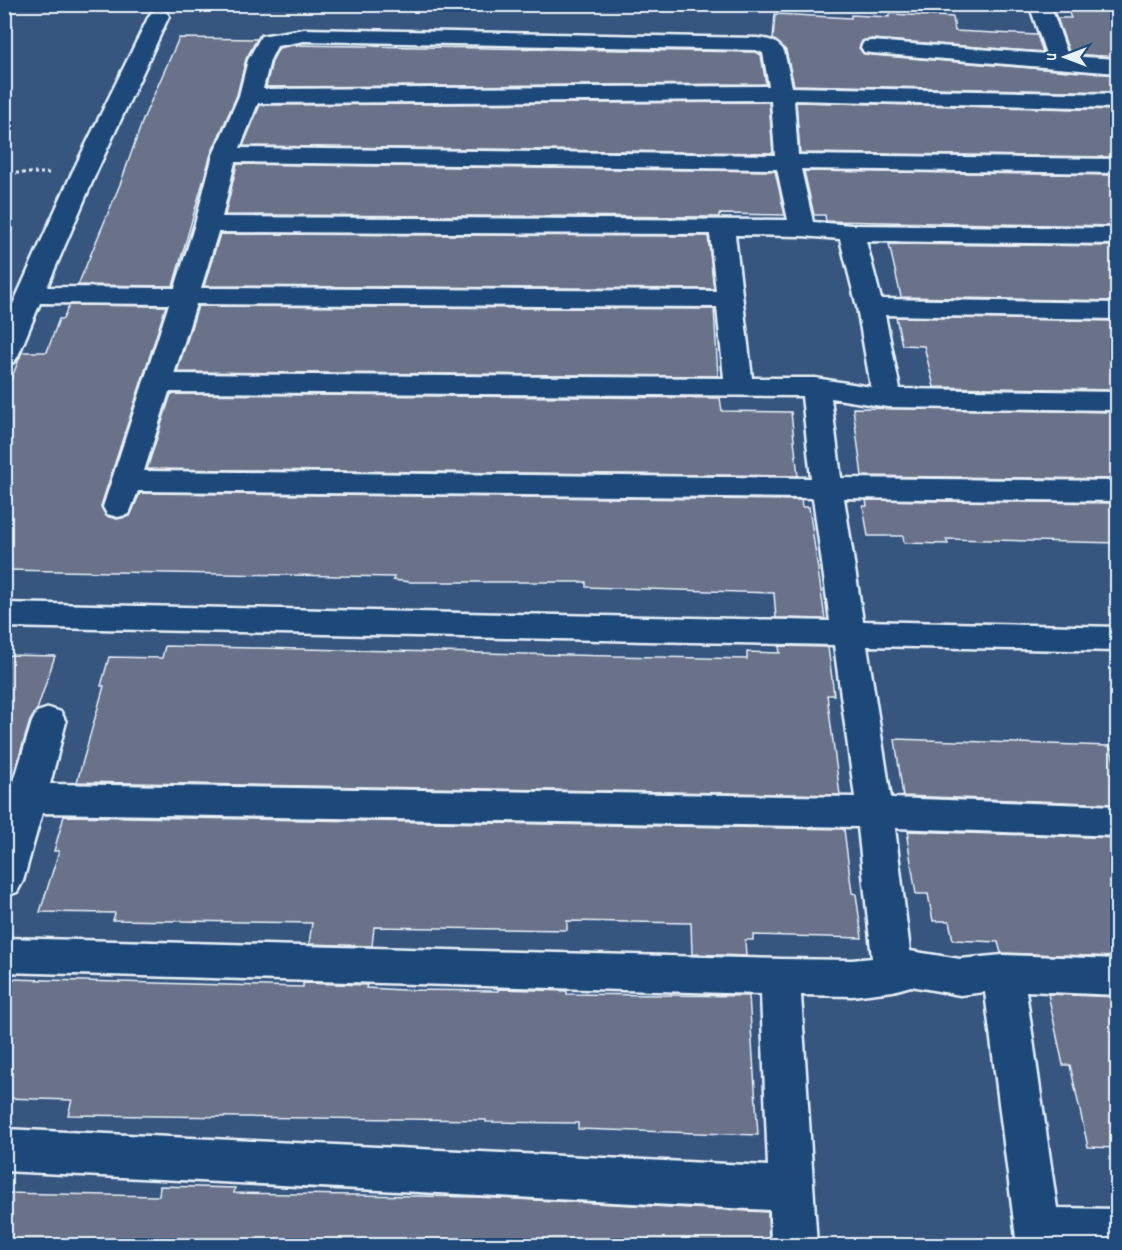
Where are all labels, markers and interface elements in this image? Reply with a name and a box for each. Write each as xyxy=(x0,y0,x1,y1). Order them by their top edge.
north arrow xyxy=(1035,27,1095,87)
text: U xyxy=(1041,53,1064,61)

